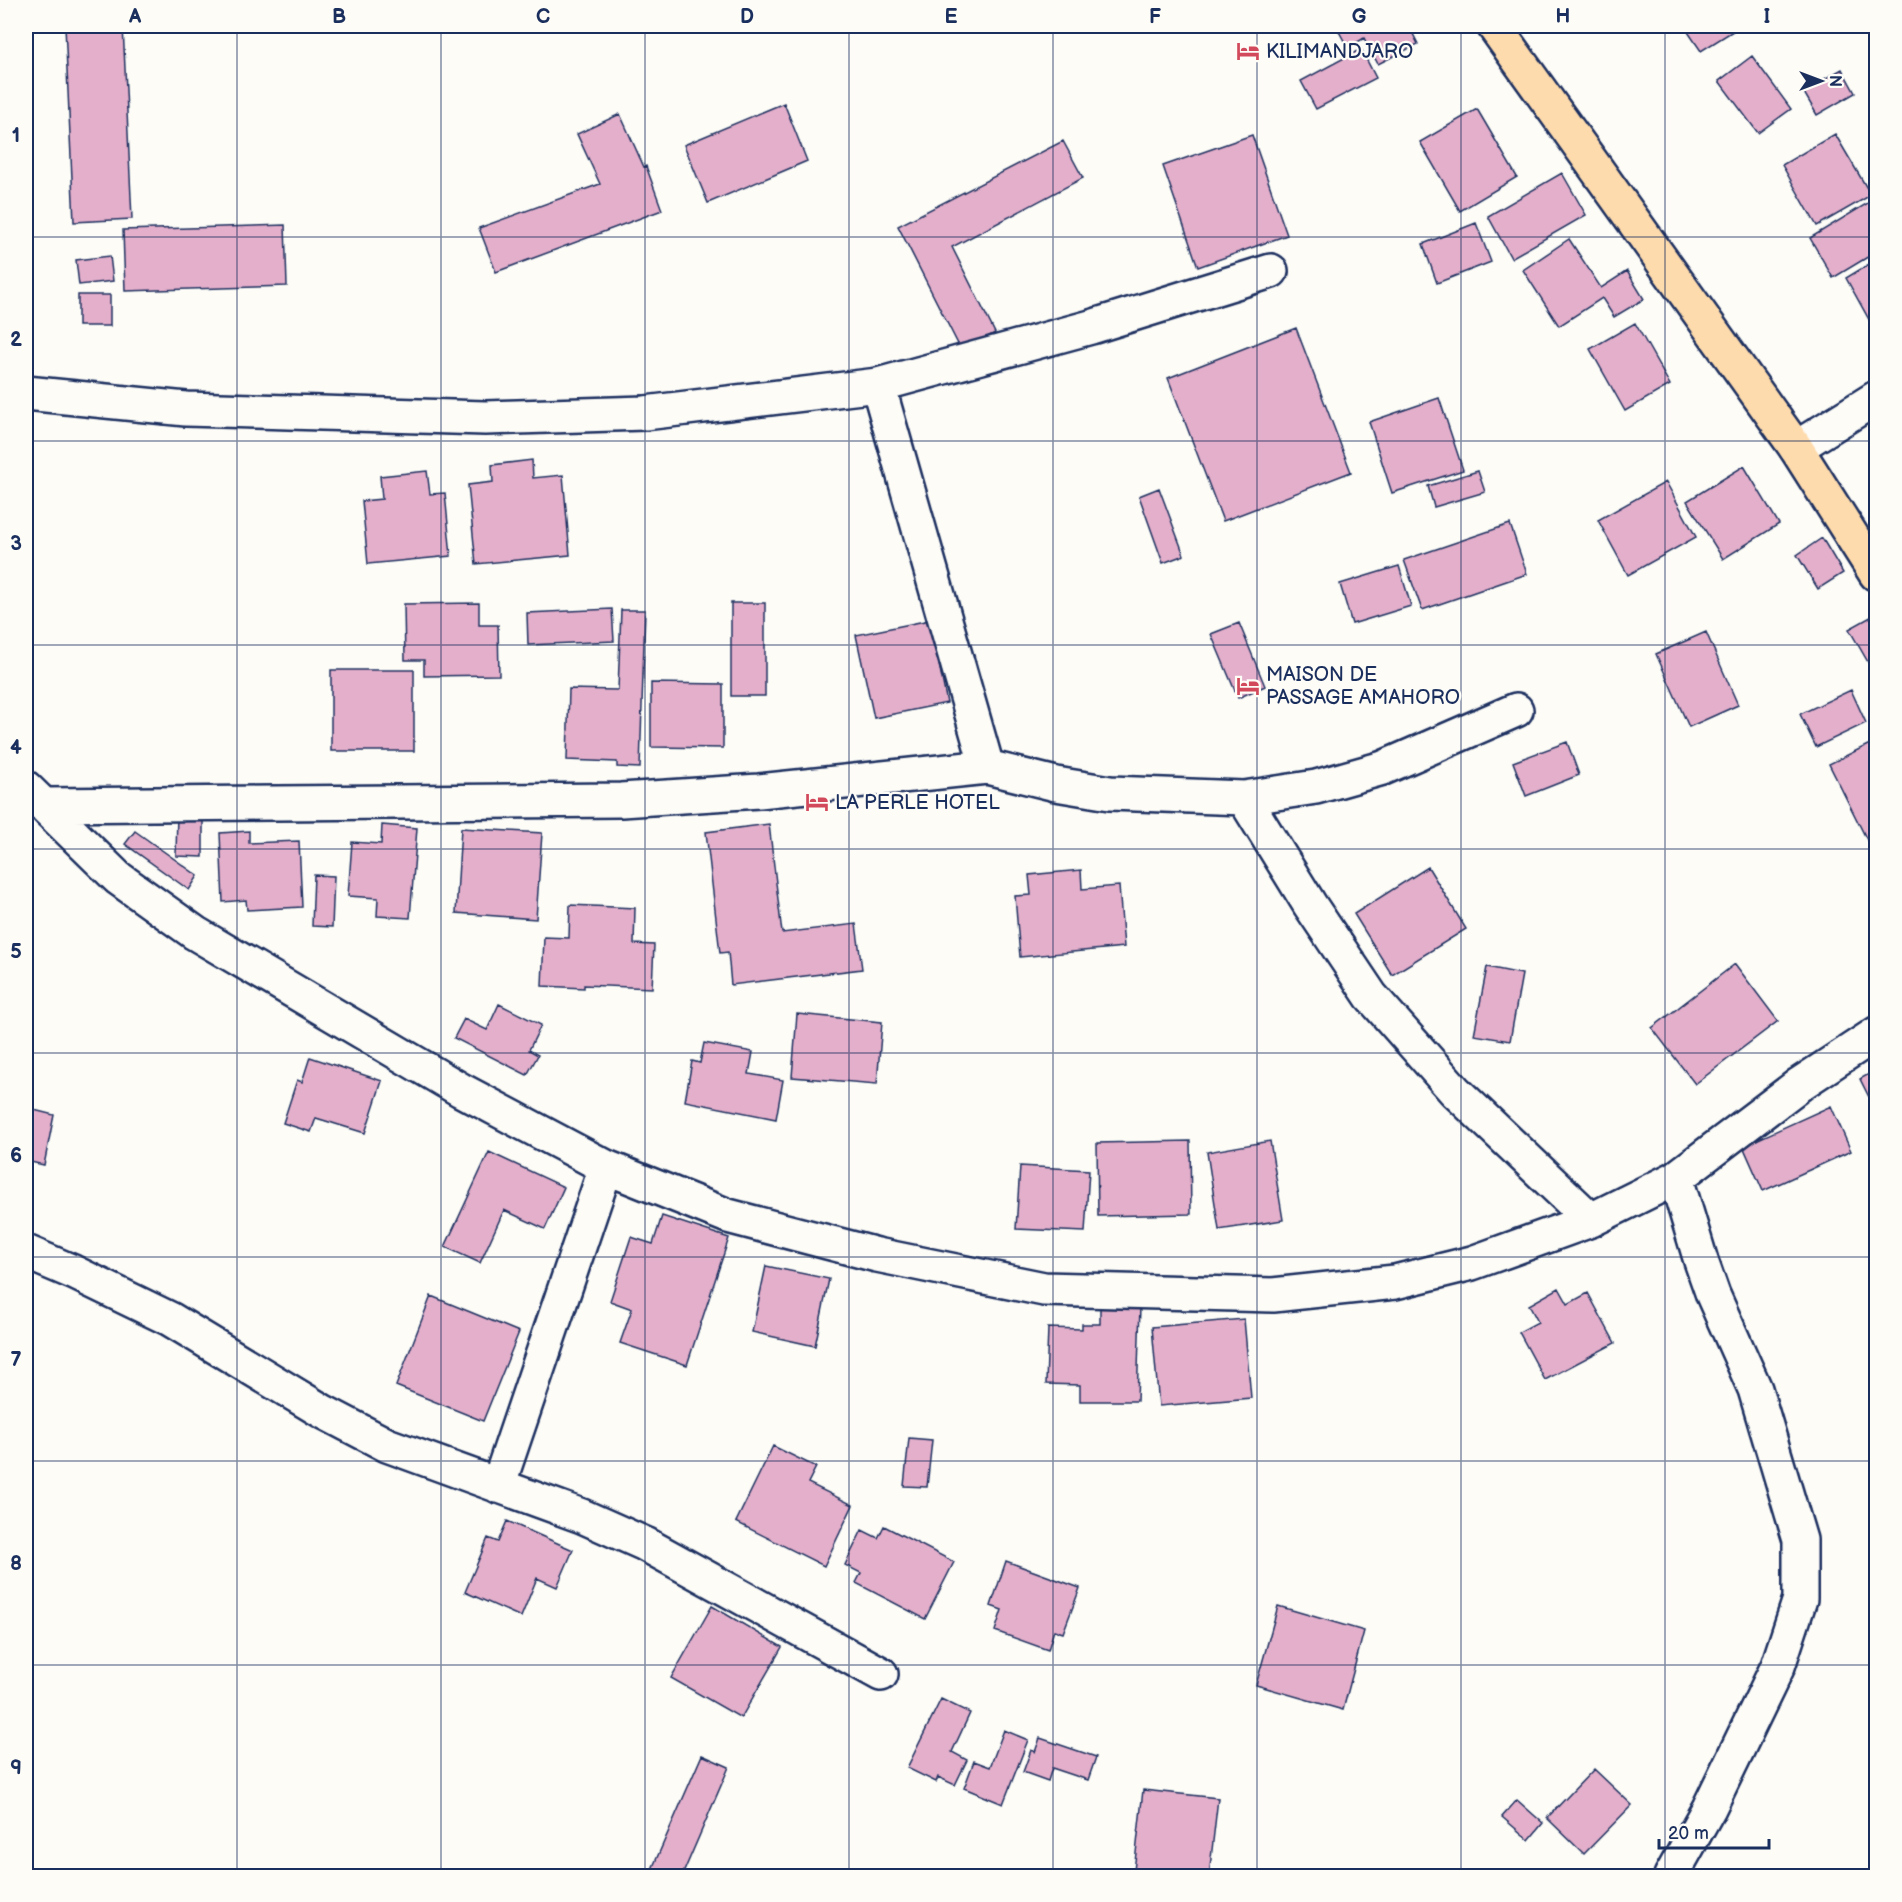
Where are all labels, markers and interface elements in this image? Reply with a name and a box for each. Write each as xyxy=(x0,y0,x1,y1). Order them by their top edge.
text: A xyxy=(128,5,142,29)
text: B xyxy=(332,5,346,29)
text: C xyxy=(536,5,550,29)
text: D xyxy=(740,5,754,29)
text: E xyxy=(945,5,958,29)
text: F xyxy=(1149,5,1161,29)
text: G xyxy=(1352,5,1367,29)
text: H xyxy=(1556,5,1570,29)
text: I xyxy=(1764,5,1770,29)
hotel icon: KILIMANDJARO xyxy=(1235,38,1261,64)
place label: KILIMANDJARO xyxy=(1266,40,1413,64)
north arrow xyxy=(1791,51,1851,111)
text: N xyxy=(1825,75,1844,87)
text: 1 xyxy=(12,124,20,148)
text: 2 xyxy=(10,328,22,352)
text: 3 xyxy=(10,532,22,556)
place label: MAISON DE PASSAGE AMAHORO xyxy=(1266,663,1460,710)
hotel icon: MAISON DE PASSAGE AMAHORO xyxy=(1235,673,1261,699)
text: 4 xyxy=(10,736,22,760)
hotel icon: LA PERLE HOTEL xyxy=(804,789,830,815)
place label: LA PERLE HOTEL xyxy=(835,791,1000,815)
text: 5 xyxy=(10,940,22,964)
text: 6 xyxy=(10,1144,22,1168)
text: 7 xyxy=(10,1348,22,1372)
text: 8 xyxy=(10,1552,22,1576)
text: 9 xyxy=(10,1756,22,1780)
scale bar xyxy=(1659,1812,1768,1850)
text: 20 m xyxy=(1668,1823,1709,1844)

